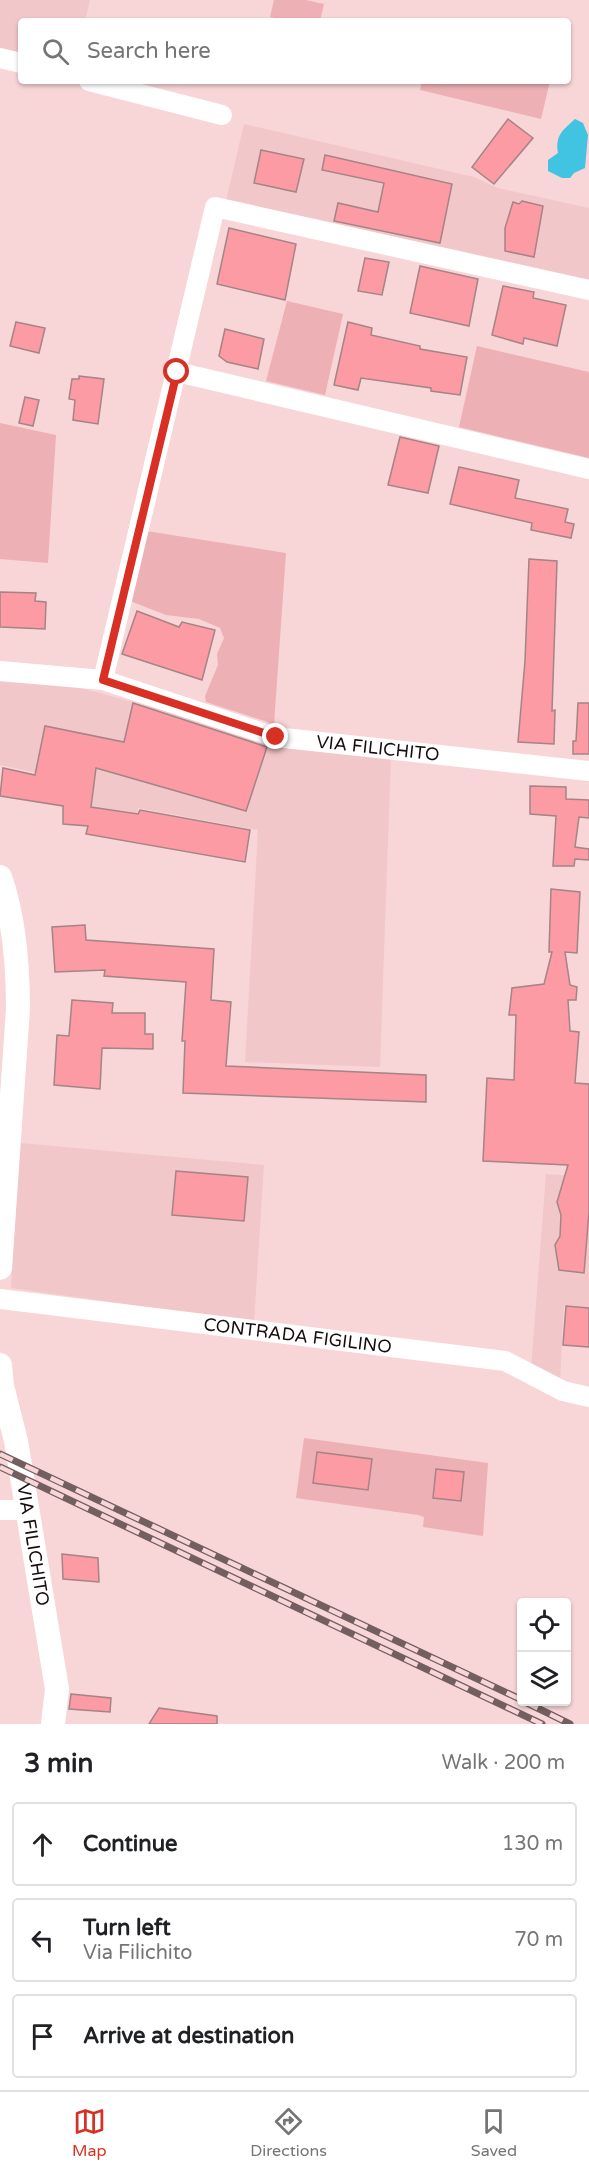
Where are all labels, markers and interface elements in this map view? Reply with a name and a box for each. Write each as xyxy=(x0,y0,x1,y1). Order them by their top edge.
search box xyxy=(18,18,571,84)
icon: search xyxy=(39,35,72,68)
text: Search here xyxy=(87,38,211,64)
route start xyxy=(163,358,189,384)
route end xyxy=(262,723,288,749)
street label: VIA FILICHITO xyxy=(315,731,441,766)
street label: CONTRADA FIGILINO xyxy=(202,1313,393,1358)
street label: VIA FILICHITO xyxy=(12,1482,54,1608)
map controls xyxy=(517,1598,571,1706)
button: locate xyxy=(517,1598,571,1652)
button: layers xyxy=(517,1652,571,1706)
text: 3 min xyxy=(24,1748,93,1779)
text: Walk · 200 m xyxy=(442,1751,565,1775)
icon: ahead xyxy=(26,1828,59,1861)
text: Continue xyxy=(83,1831,178,1857)
text: 130 m xyxy=(502,1832,563,1856)
text: Turn left xyxy=(83,1915,171,1941)
icon: left xyxy=(26,1924,59,1957)
text: 70 m xyxy=(514,1928,563,1952)
text: Via Filichito xyxy=(83,1941,192,1965)
icon: arrive xyxy=(26,2020,59,2053)
text: Arrive at destination xyxy=(83,2023,294,2049)
tab: Map xyxy=(72,2105,106,2161)
tab: Directions xyxy=(250,2105,327,2161)
tab: Saved xyxy=(471,2105,517,2161)

